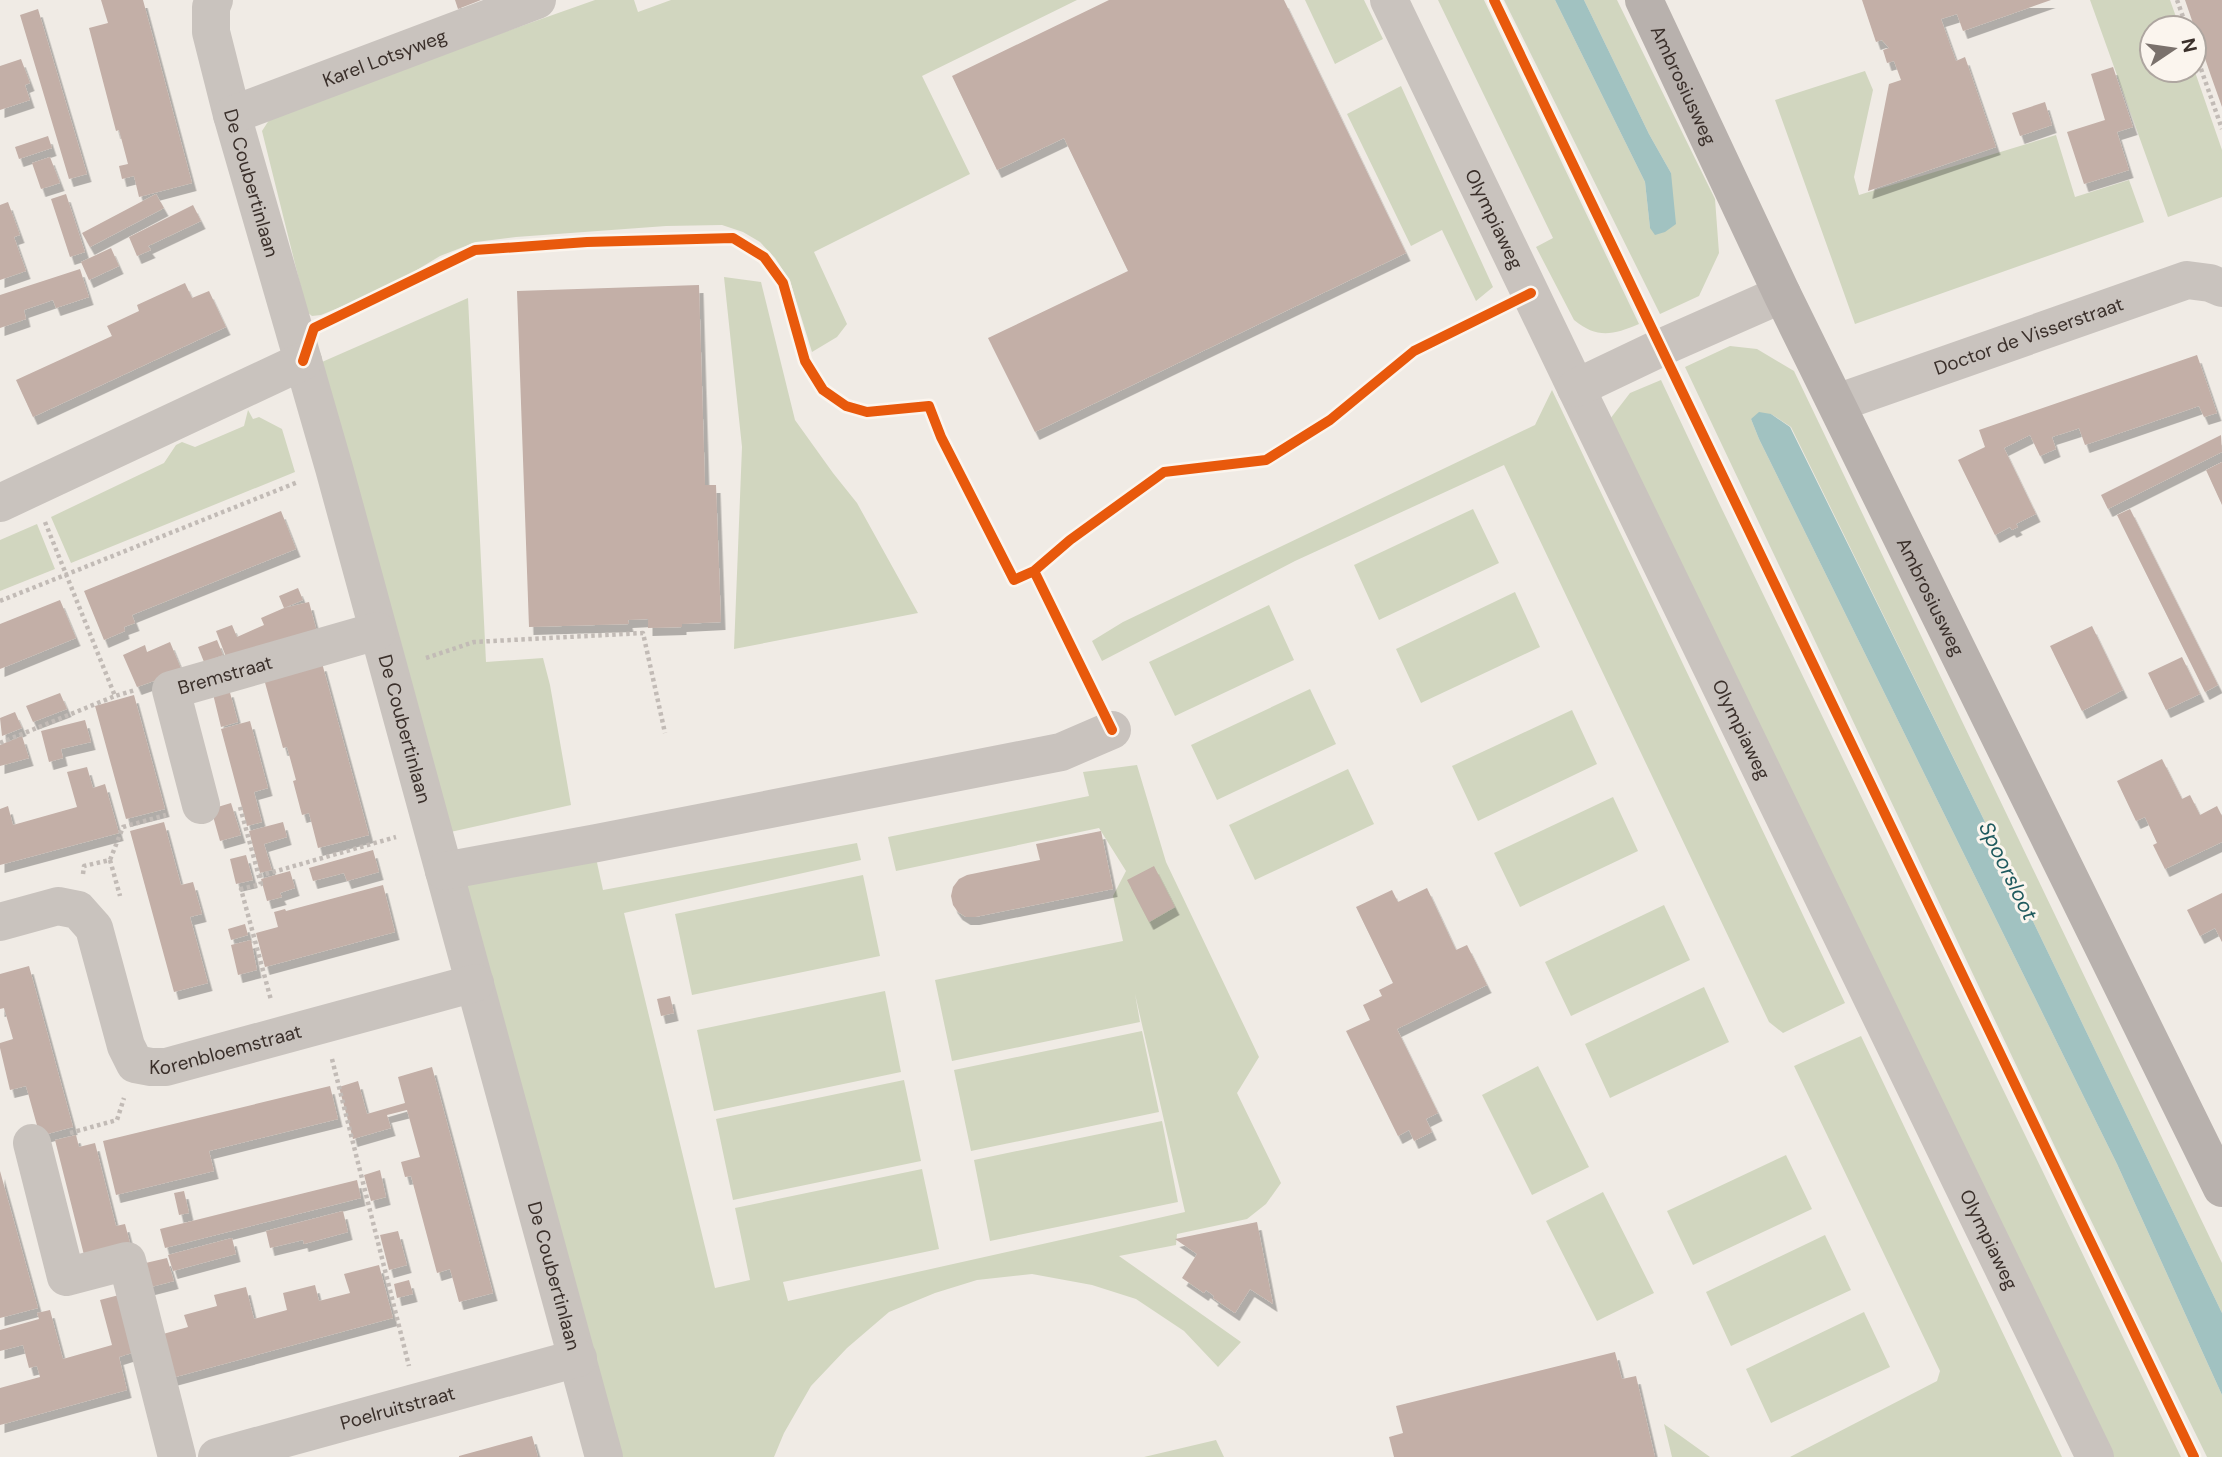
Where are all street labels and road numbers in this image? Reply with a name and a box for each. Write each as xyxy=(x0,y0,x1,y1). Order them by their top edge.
street label: Ambrosiusweg xyxy=(1645,22,1722,149)
street label: Karel Lotsyweg xyxy=(319,23,451,93)
street label: De Coubertinlaan xyxy=(218,106,284,260)
street label: Olympiaweg xyxy=(1459,165,1529,274)
street label: Doctor de Visserstraat xyxy=(1931,291,2127,381)
street label: Ambrosiusweg xyxy=(1891,533,1970,661)
street label: Bremstraat xyxy=(175,650,275,700)
street label: De Coubertinlaan xyxy=(372,652,437,806)
street label: Olympiaweg xyxy=(1706,675,1776,784)
street label: Korenbloemstraat xyxy=(149,1019,305,1080)
street label: Olympiaweg xyxy=(1954,1185,2024,1294)
street label: De Coubertinlaan xyxy=(522,1199,586,1353)
street label: Poelruitstraat xyxy=(337,1380,458,1436)

